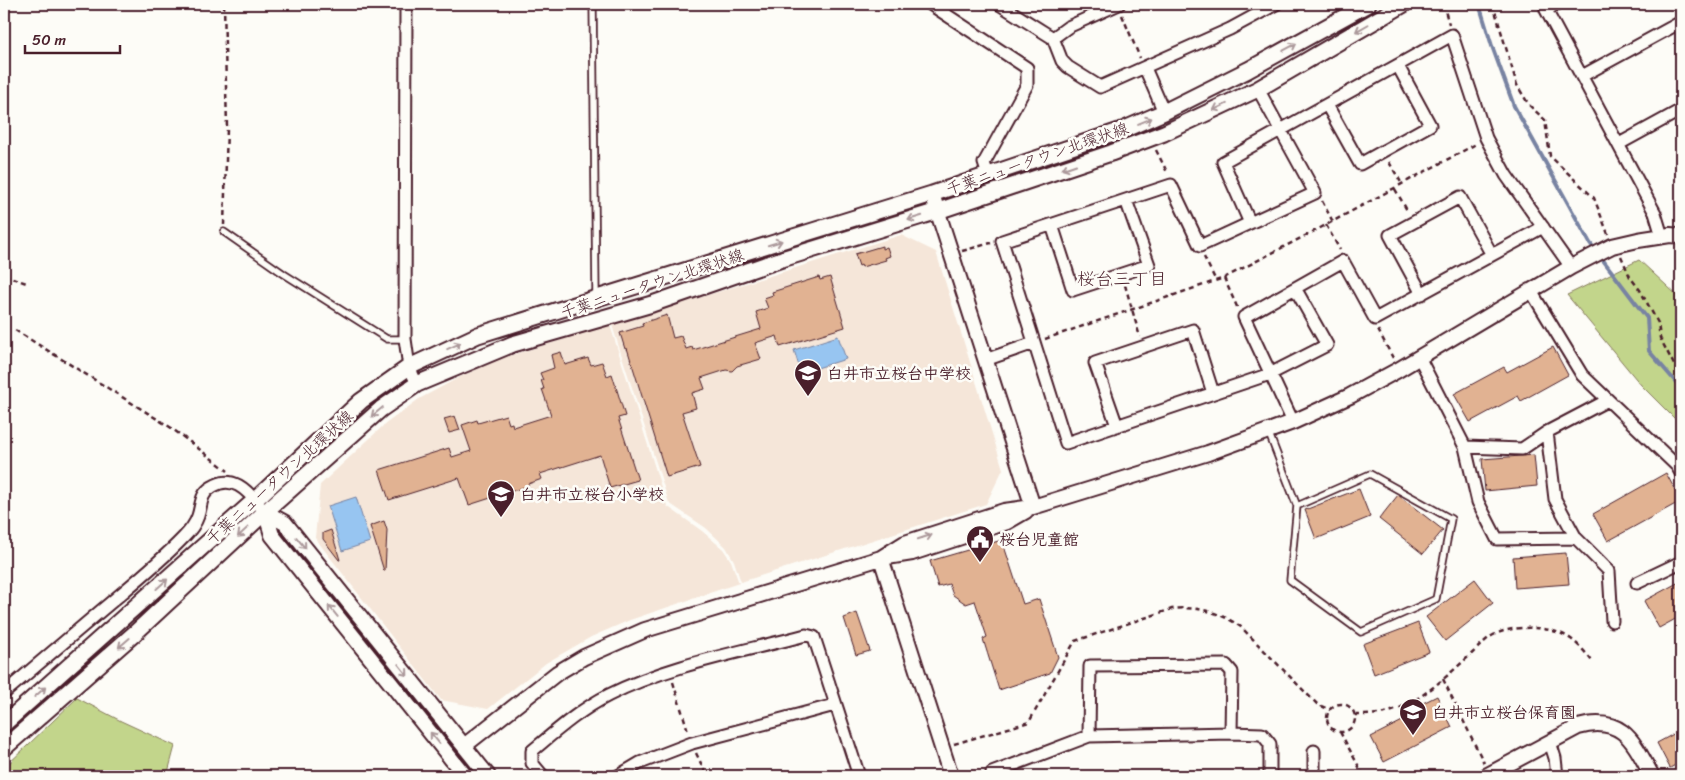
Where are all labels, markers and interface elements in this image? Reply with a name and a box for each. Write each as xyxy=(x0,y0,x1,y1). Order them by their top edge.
scale bar xyxy=(25,22,120,54)
one-way arrow xyxy=(1355,24,1370,34)
text: 50 m xyxy=(32,27,67,53)
one-way arrow xyxy=(1282,42,1297,52)
one-way arrow xyxy=(1213,102,1228,112)
street label: 千葉ニュータウン北環状線 xyxy=(942,114,1133,203)
one-way arrow xyxy=(1137,115,1152,125)
one-way arrow xyxy=(1062,163,1078,173)
one-way arrow xyxy=(908,214,923,223)
one-way arrow xyxy=(766,238,782,248)
street label: 千葉ニュータウン北環状線 xyxy=(557,240,748,327)
district label: 桜台三丁目 xyxy=(1077,263,1167,295)
one-way arrow xyxy=(446,341,461,351)
school or university icon: 白井市立桜台中学校 xyxy=(793,358,823,397)
place label: 白井市立桜台中学校 xyxy=(827,359,971,388)
street label: 千葉ニュータウン北環状線 xyxy=(198,402,360,552)
one-way arrow xyxy=(371,407,384,418)
school or university icon: 白井市立桜台小学校 xyxy=(486,479,516,518)
place label: 白井市立桜台小学校 xyxy=(520,480,664,509)
public building icon: 桜台児童館 xyxy=(965,524,995,563)
place label: 桜台児童館 xyxy=(999,525,1079,554)
one-way arrow xyxy=(237,526,250,538)
one-way arrow xyxy=(917,532,932,541)
one-way arrow xyxy=(296,536,307,549)
one-way arrow xyxy=(155,578,168,590)
one-way arrow xyxy=(328,604,338,618)
one-way arrow xyxy=(118,637,131,648)
one-way arrow xyxy=(397,663,408,676)
one-way arrow xyxy=(34,686,47,697)
school or university icon: 白井市立桜台保育園 xyxy=(1398,697,1428,736)
place label: 白井市立桜台保育園 xyxy=(1432,698,1576,727)
one-way arrow xyxy=(429,732,440,745)

